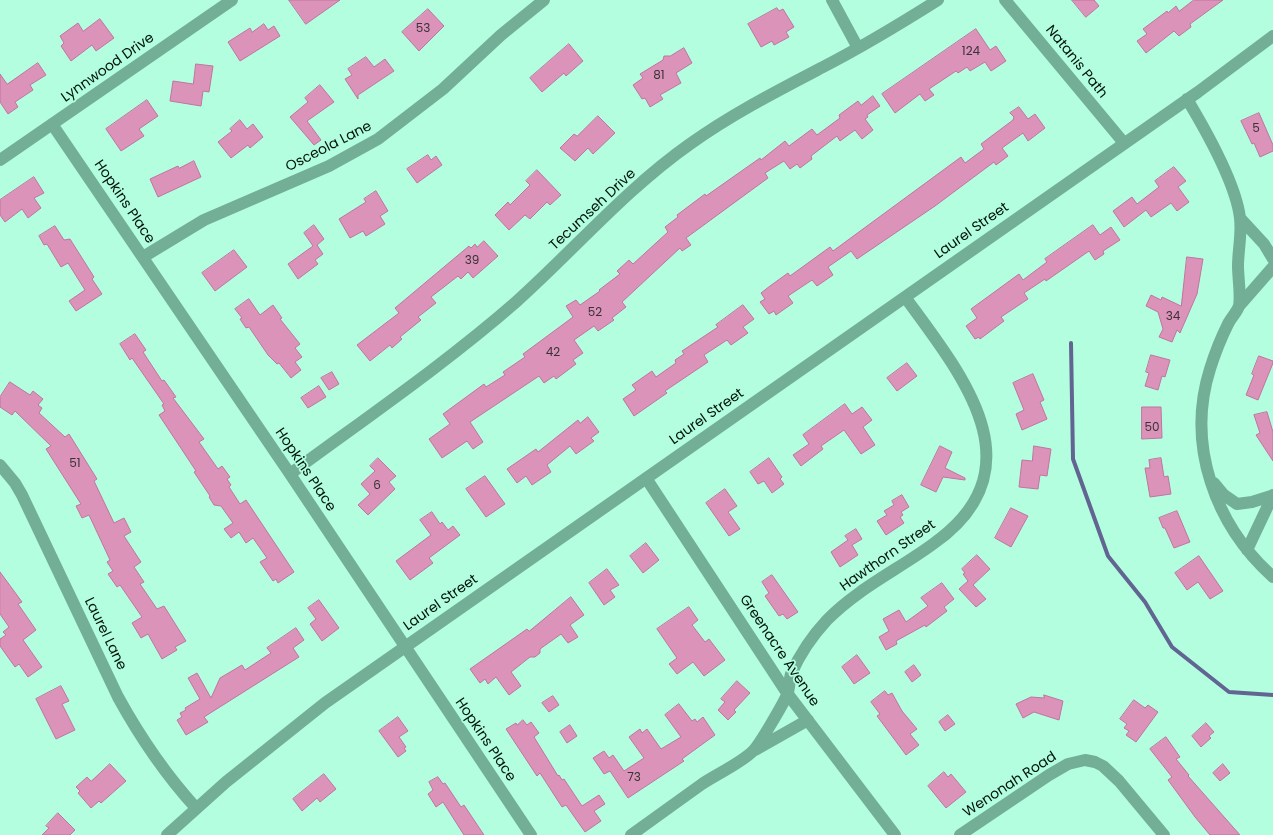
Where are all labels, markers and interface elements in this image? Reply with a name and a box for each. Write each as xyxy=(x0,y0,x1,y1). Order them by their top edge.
house number: 53 xyxy=(416,22,430,36)
street label: Natanis Path xyxy=(1041,22,1111,102)
street label: Lynnwood Drive xyxy=(58,30,158,106)
house number: 124 xyxy=(962,45,980,59)
house number: 81 xyxy=(653,69,665,83)
street label: Osceola Lane xyxy=(283,118,375,176)
house number: 5 xyxy=(1252,122,1260,136)
street label: Hopkins Place xyxy=(90,157,158,247)
street label: Tecumseh Drive xyxy=(546,166,640,254)
street label: Laurel Street xyxy=(932,199,1012,263)
house number: 39 xyxy=(465,254,479,268)
house number: 52 xyxy=(588,306,602,320)
house number: 34 xyxy=(1166,310,1180,324)
house number: 42 xyxy=(546,346,560,360)
street label: Laurel Street xyxy=(667,385,747,449)
house number: 50 xyxy=(1144,421,1160,435)
street label: Hopkins Place xyxy=(271,425,339,515)
house number: 51 xyxy=(69,457,81,471)
house number: 6 xyxy=(373,479,381,493)
street label: Hawthorn Street xyxy=(837,517,939,595)
street label: Laurel Street xyxy=(401,571,481,635)
street label: Greenacre Avenue xyxy=(736,592,822,710)
street label: Laurel Lane xyxy=(80,595,130,673)
street label: Hopkins Place xyxy=(451,695,519,785)
street label: Wenonah Road xyxy=(960,749,1060,821)
house number: 73 xyxy=(627,771,641,785)

